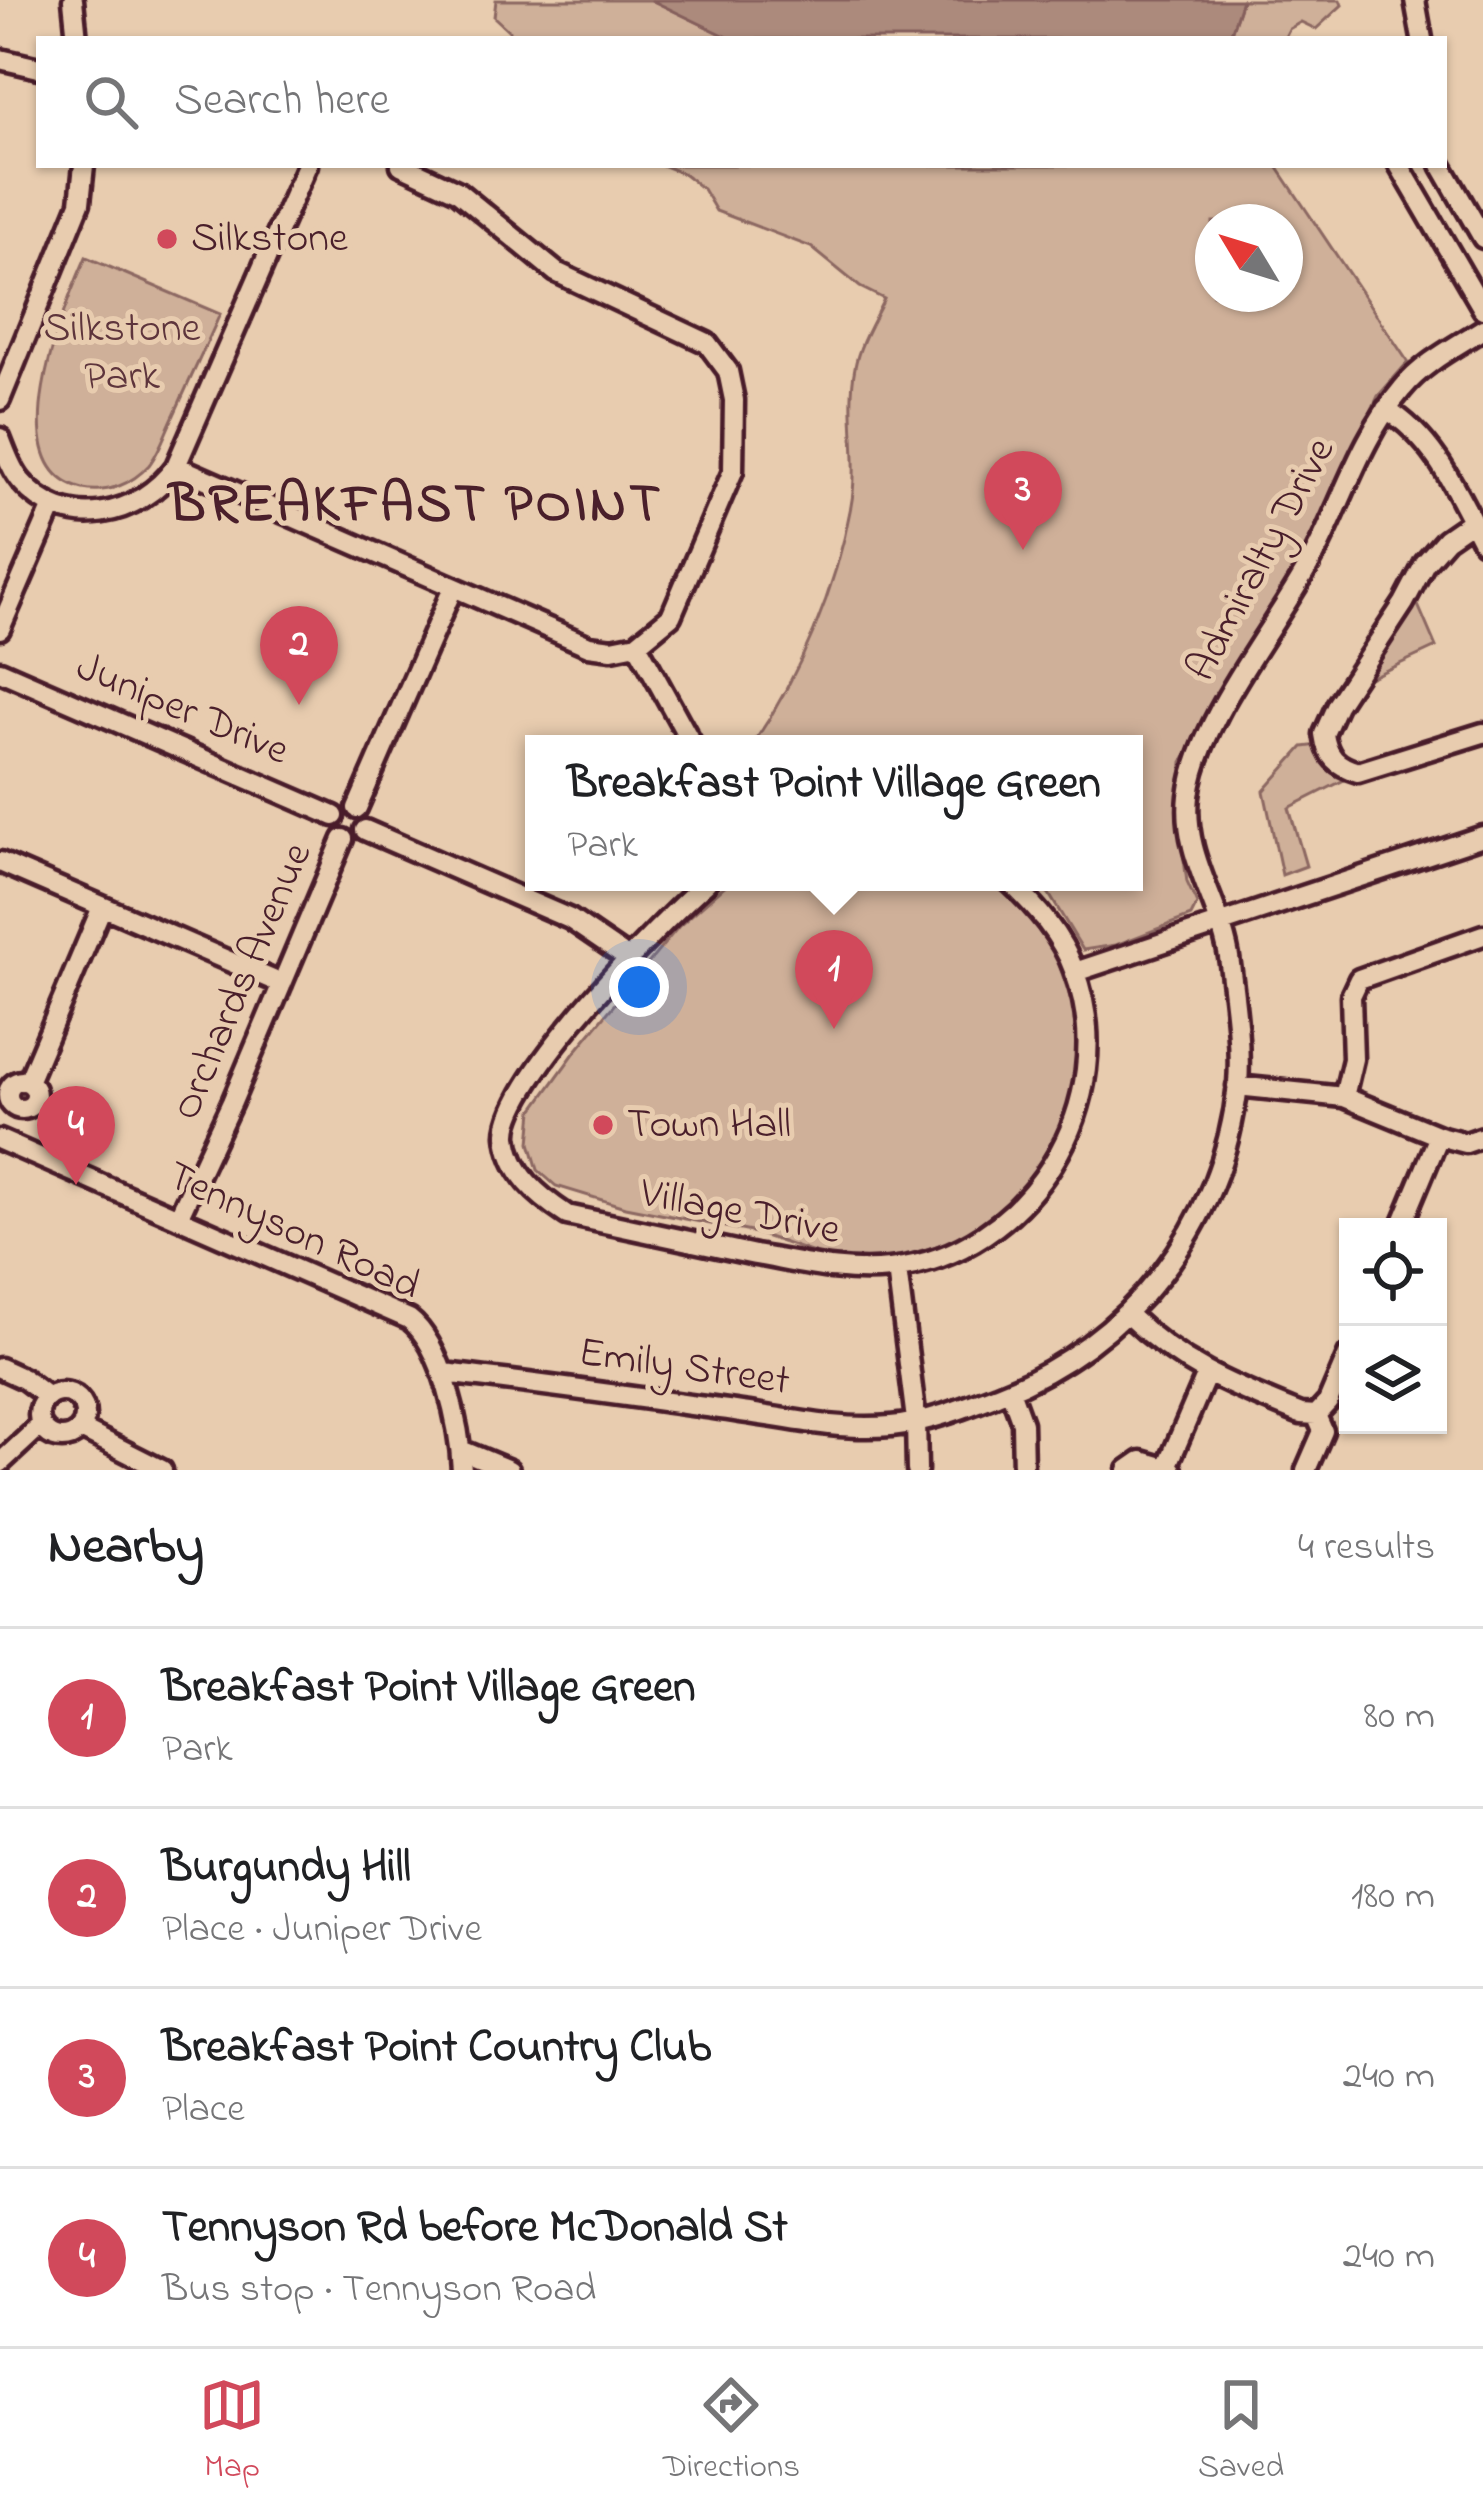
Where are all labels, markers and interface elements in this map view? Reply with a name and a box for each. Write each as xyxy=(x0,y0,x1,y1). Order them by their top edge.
search box xyxy=(36,36,1447,168)
icon: search xyxy=(78,69,144,135)
text: Search here xyxy=(174,69,390,135)
north arrow xyxy=(1195,204,1303,312)
place label: Silkstone xyxy=(191,209,348,270)
marker: Silkstone xyxy=(154,226,180,252)
park label: Silkstone Park xyxy=(44,299,201,408)
street label: Admiralty Drive xyxy=(1172,427,1352,693)
pin: 3 xyxy=(984,451,1062,550)
district label: BREAKFAST POINT xyxy=(167,468,663,546)
pin: 2 xyxy=(260,606,338,705)
street label: Juniper Drive xyxy=(66,638,298,782)
popup xyxy=(525,735,1143,891)
text: Breakfast Point Village Green xyxy=(567,752,1101,818)
text: Park xyxy=(567,818,638,875)
street label: Orchards Avenue xyxy=(157,834,329,1130)
pin: 1 xyxy=(795,930,873,1029)
your location xyxy=(609,957,669,1017)
pin: 4 xyxy=(37,1086,115,1185)
place label: Town Hall xyxy=(627,1095,791,1156)
marker: Town Hall xyxy=(590,1112,616,1138)
street label: Tennyson Road xyxy=(156,1147,430,1317)
street label: Village Drive xyxy=(634,1164,845,1262)
map controls xyxy=(1339,1218,1447,1434)
button: locate xyxy=(1339,1218,1447,1326)
street label: Emily Street xyxy=(575,1323,793,1413)
button: layers xyxy=(1339,1326,1447,1434)
text: Nearby xyxy=(48,1511,204,1586)
text: 4 results xyxy=(1298,1520,1435,1577)
text: Breakfast Point Village Green xyxy=(162,1656,696,1722)
text: 1 xyxy=(81,1689,93,1746)
text: 80 m xyxy=(1364,1689,1435,1746)
text: Park xyxy=(162,1722,232,1779)
text: Burgundy Hill xyxy=(162,1836,411,1902)
text: 2 xyxy=(77,1869,97,1926)
text: 180 m xyxy=(1351,1869,1435,1926)
text: Place · Juniper Drive xyxy=(162,1902,482,1959)
text: Breakfast Point Country Club xyxy=(162,2016,711,2082)
text: 3 xyxy=(79,2049,95,2106)
text: 240 m xyxy=(1343,2049,1435,2106)
text: Place xyxy=(162,2082,245,2139)
text: Tennyson Rd before McDonald St xyxy=(162,2196,788,2262)
text: 4 xyxy=(79,2229,95,2286)
text: 240 m xyxy=(1343,2229,1435,2286)
text: Bus stop · Tennyson Road xyxy=(162,2262,596,2319)
tab: Map xyxy=(199,2372,265,2492)
tab: Directions xyxy=(663,2372,800,2492)
tab: Saved xyxy=(1198,2372,1284,2492)

